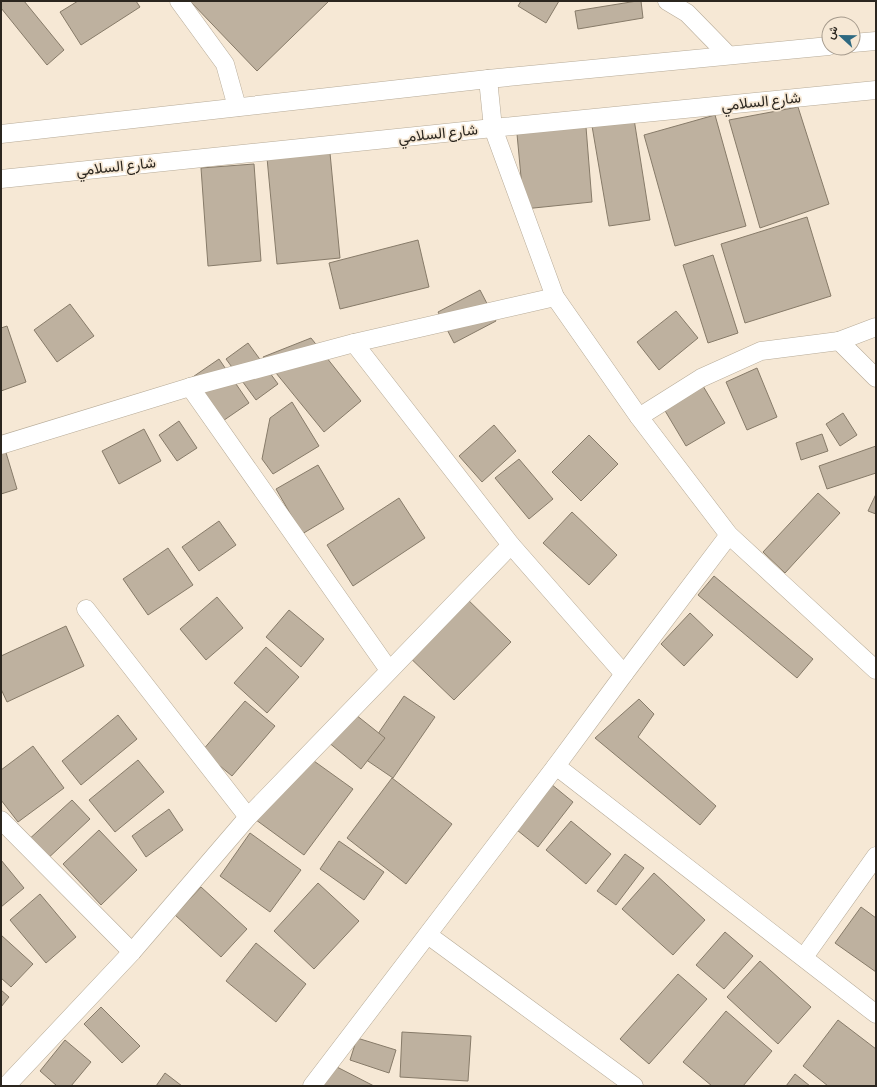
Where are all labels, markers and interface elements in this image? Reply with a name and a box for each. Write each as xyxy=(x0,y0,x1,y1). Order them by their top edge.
north arrow xyxy=(821,16,861,56)
text: ش xyxy=(824,24,841,41)
street label: شارع السلامي xyxy=(720,88,802,119)
street label: شارع السلامي xyxy=(397,120,479,151)
street label: شارع السلامي xyxy=(75,153,157,184)

